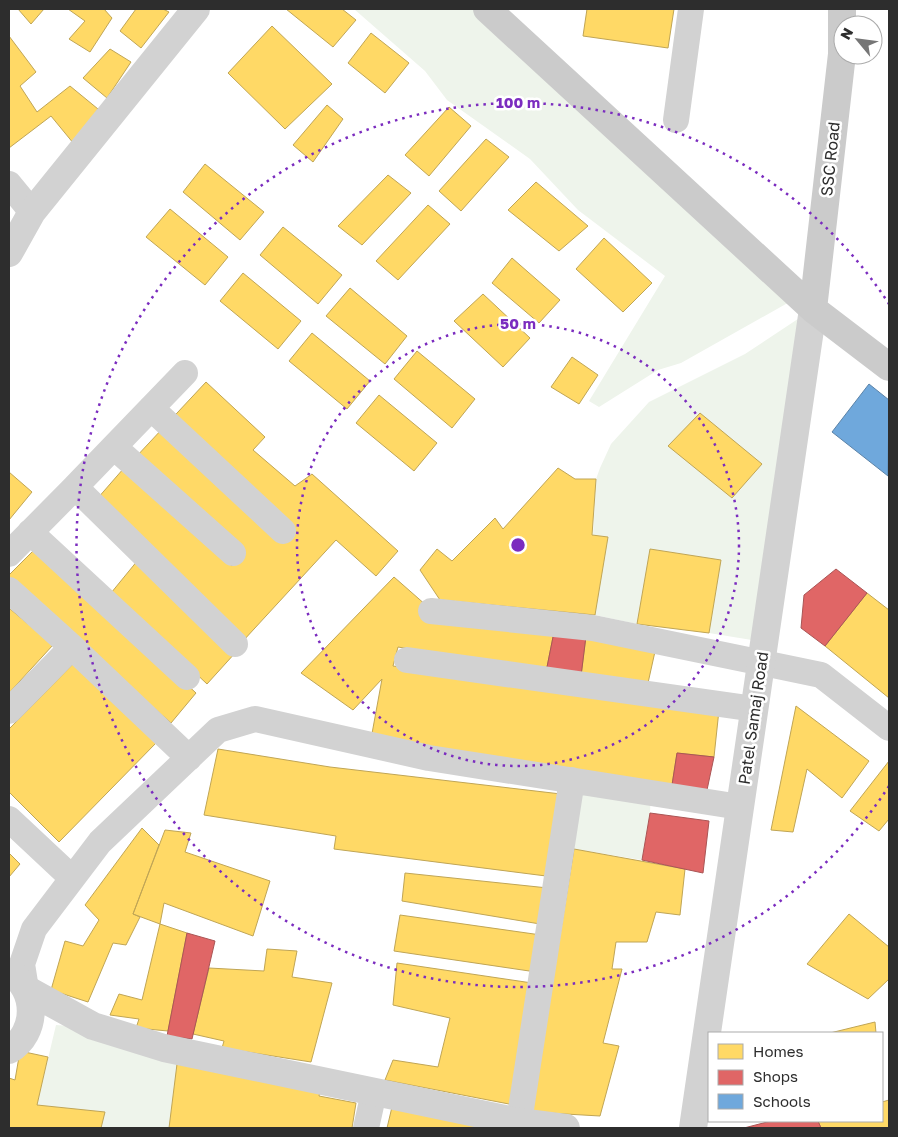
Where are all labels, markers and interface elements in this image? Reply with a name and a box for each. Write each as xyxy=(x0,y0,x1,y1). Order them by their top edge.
north arrow xyxy=(833,15,883,65)
text: N xyxy=(836,25,856,42)
text: 100 m xyxy=(496,93,540,111)
street label: SSC Road xyxy=(816,121,844,197)
text: 50 m xyxy=(500,314,536,332)
centre of rings xyxy=(509,536,527,554)
street label: Patel Samaj Road xyxy=(734,650,772,786)
legend xyxy=(708,1032,883,1122)
text: Homes xyxy=(753,1042,803,1060)
text: Shops xyxy=(753,1067,798,1085)
text: Schools xyxy=(753,1092,811,1110)

